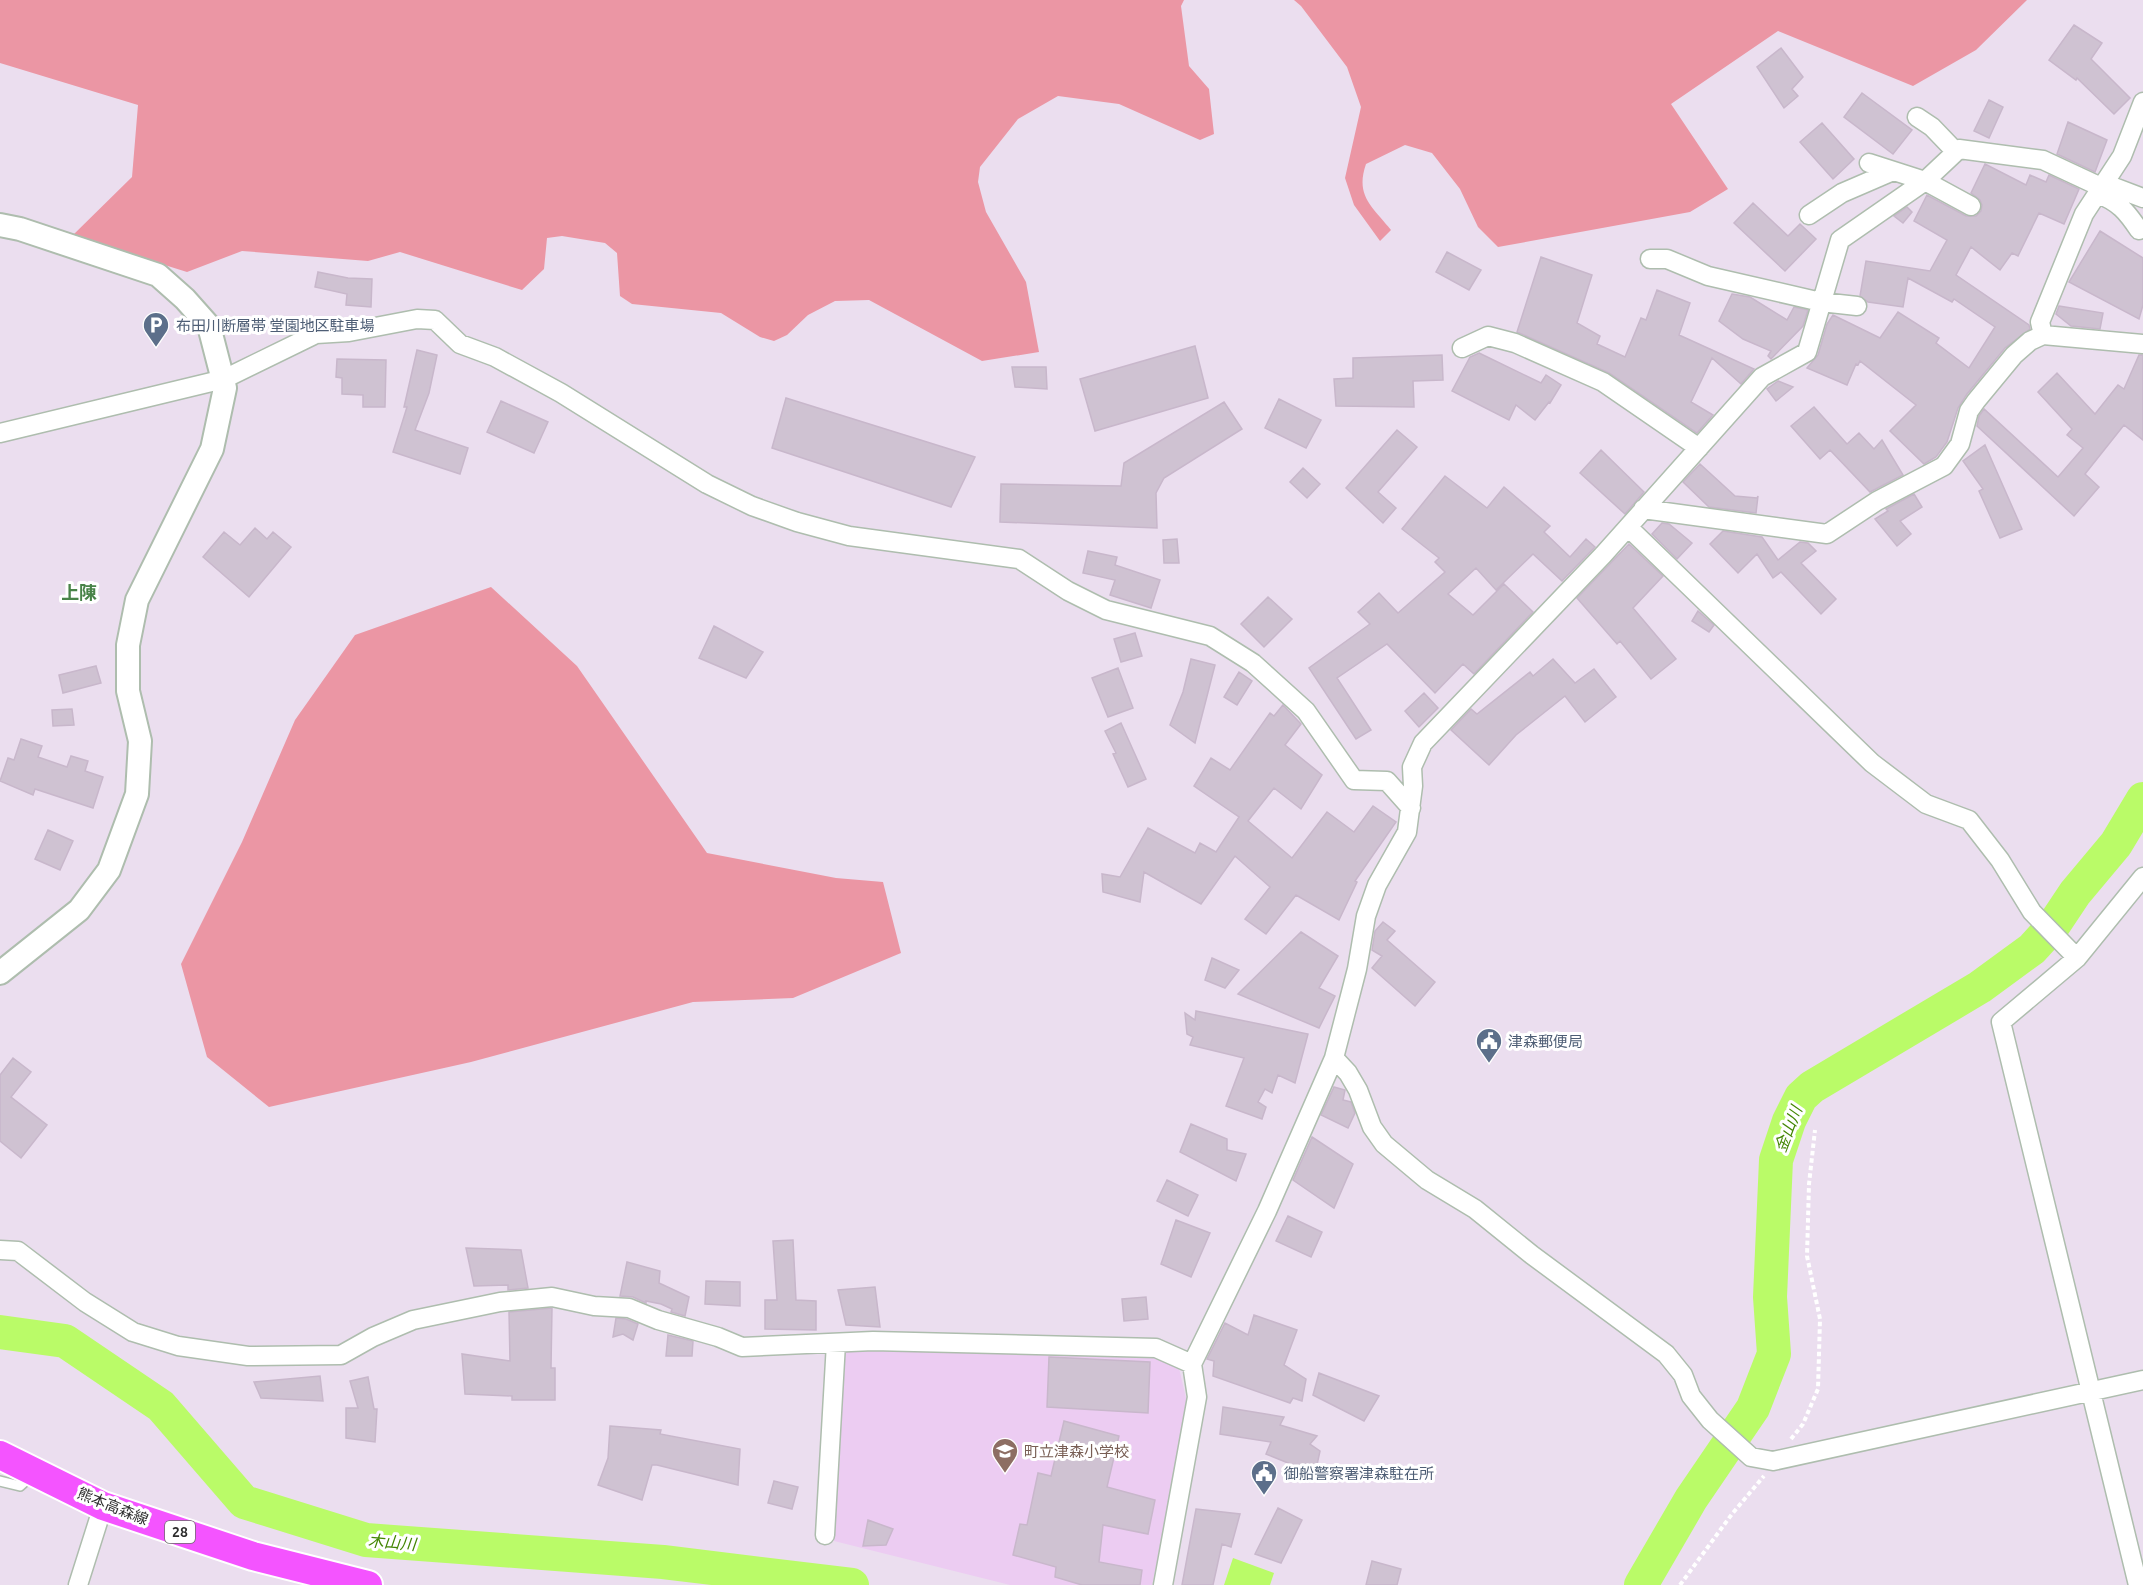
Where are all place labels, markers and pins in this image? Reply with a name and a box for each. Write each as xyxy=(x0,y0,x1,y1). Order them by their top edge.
parking icon: 布田川断層帯 堂園地区駐車場 xyxy=(141,310,171,348)
place label: 布田川断層帯 堂園地区駐車場 xyxy=(176,317,374,334)
public building icon: 津森郵便局 xyxy=(1474,1026,1504,1064)
place label: 津森郵便局 xyxy=(1508,1033,1583,1050)
school or university icon: 町立津森小学校 xyxy=(990,1436,1020,1474)
place label: 町立津森小学校 xyxy=(1024,1443,1129,1460)
public building icon: 御船警察署津森駐在所 xyxy=(1249,1458,1279,1496)
place label: 御船警察署津森駐在所 xyxy=(1284,1465,1434,1482)

